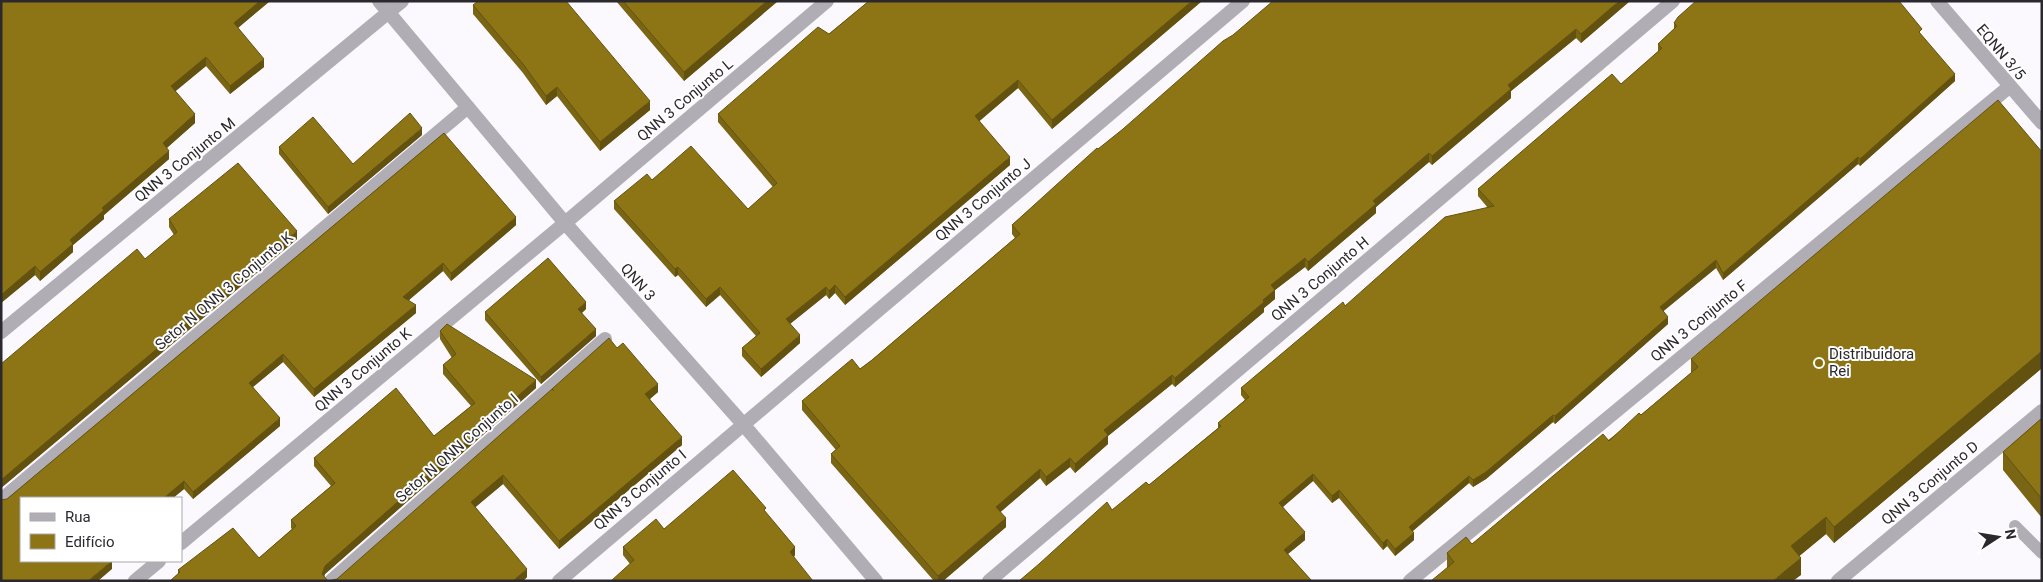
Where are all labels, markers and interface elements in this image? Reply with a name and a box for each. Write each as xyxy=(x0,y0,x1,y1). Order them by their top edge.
street label: EQNN 3/5 xyxy=(1973,21,2029,83)
street label: QNN 3 Conjunto L xyxy=(633,55,737,145)
street label: QNN 3 Conjunto M xyxy=(131,114,239,206)
street label: QNN 3 Conjunto J xyxy=(931,155,1035,245)
street label: Setor N QNN 3 Conjunto K xyxy=(151,228,297,354)
street label: QNN 3 Conjunto H xyxy=(1267,233,1373,325)
street label: QNN 3 xyxy=(617,260,659,304)
street label: QNN 3 Conjunto F xyxy=(1647,276,1751,366)
street label: QNN 3 Conjunto K xyxy=(311,324,415,416)
place label: Distribuidora Rei xyxy=(1829,345,1914,380)
marker: Distribuidora Rei xyxy=(1813,357,1825,369)
street label: Setor N QNN Conjunto I xyxy=(392,390,522,506)
street label: QNN 3 Conjunto D xyxy=(1878,437,1982,529)
street label: QNN 3 Conjunto I xyxy=(590,446,690,534)
legend xyxy=(20,497,182,562)
text: Rua xyxy=(65,508,91,526)
north arrow xyxy=(1973,512,2023,562)
text: N xyxy=(2002,528,2020,541)
text: Edifício xyxy=(65,533,114,551)

